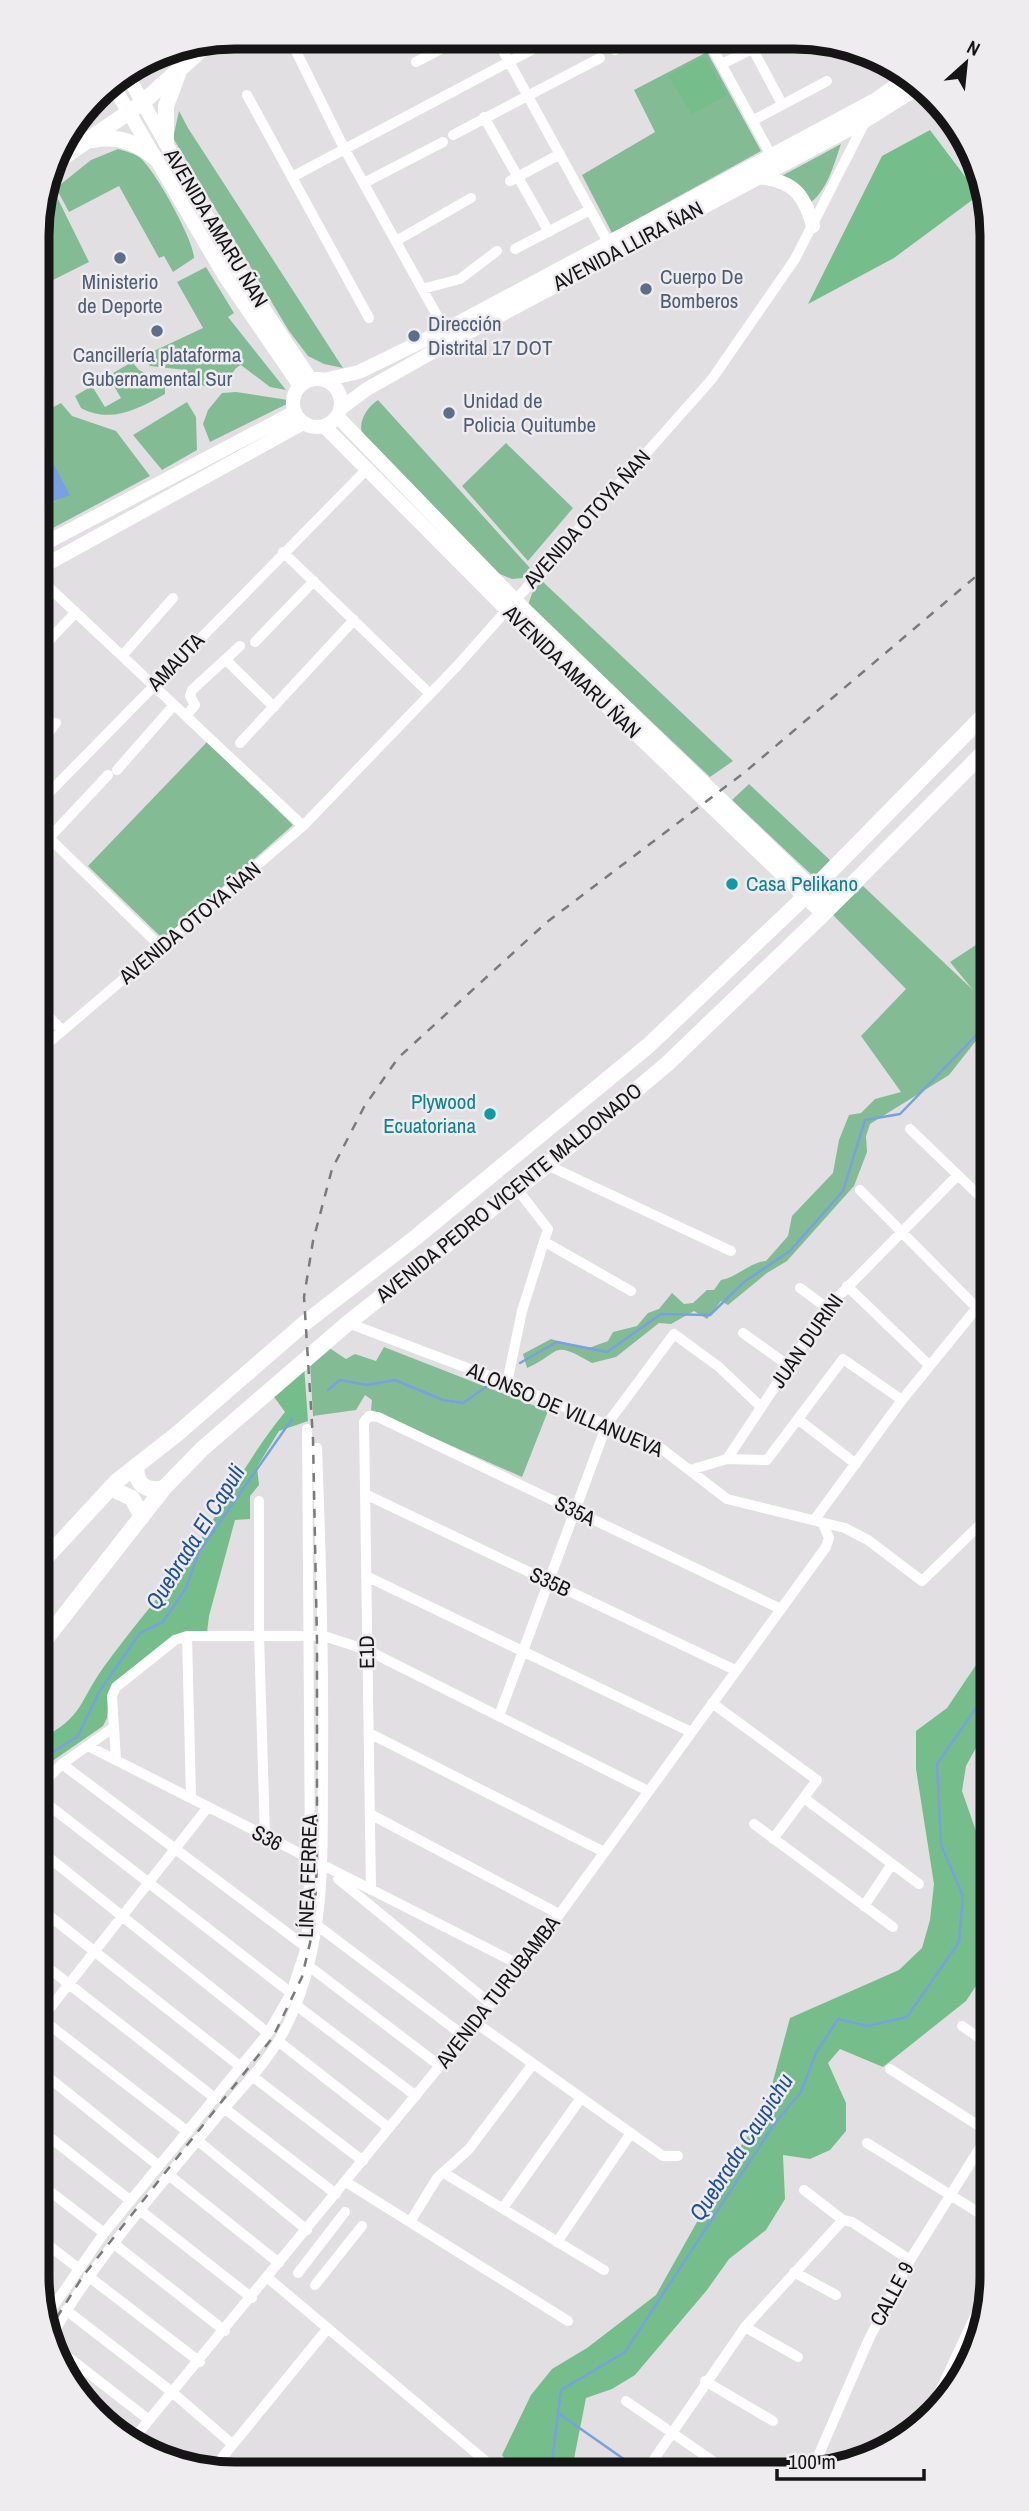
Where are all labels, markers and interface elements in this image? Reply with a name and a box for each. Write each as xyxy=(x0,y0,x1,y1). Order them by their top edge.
north arrow xyxy=(931,28,1001,98)
text: N xyxy=(963,34,985,62)
street label: AVENIDA AMARU ÑAN xyxy=(157,142,275,313)
street label: AVENIDA LLIRA ÑAN xyxy=(547,194,708,298)
marker: Ministerio de Deporte xyxy=(112,250,128,266)
place label: Cuerpo De Bomberos xyxy=(660,262,743,315)
place label: Ministerio de Deporte xyxy=(77,267,163,320)
marker: Cuerpo De Bomberos xyxy=(638,281,654,297)
place label: Dirección Distrital 17 DOT xyxy=(428,309,553,362)
marker: Cancillería plataforma Gubernamental Sur xyxy=(149,323,165,339)
marker: Dirección Distrital 17 DOT xyxy=(406,328,422,344)
place label: Cancillería plataforma Gubernamental Sur xyxy=(73,340,242,393)
place label: Unidad de Policia Quitumbe xyxy=(463,386,596,439)
marker: Unidad de Policia Quitumbe xyxy=(441,405,457,421)
street label: AVENIDA OTOYA ÑAN xyxy=(516,443,657,595)
street label: AVENIDA AMARU ÑAN xyxy=(497,598,647,745)
street label: AMAUTA xyxy=(140,626,211,698)
street label: AVENIDA OTOYA ÑAN xyxy=(112,855,267,991)
place label: Casa Pelikano xyxy=(746,869,858,898)
marker: Casa Pelikano xyxy=(724,876,740,892)
street label: AVENIDA PEDRO VICENTE MALDONADO xyxy=(369,1076,648,1310)
place label: Plywood Ecuatoriana xyxy=(383,1087,476,1140)
marker: Plywood Ecuatoriana xyxy=(482,1106,498,1122)
street label: JUAN DURINI xyxy=(763,1288,850,1394)
street label: ALONSO DE VILLANUEVA xyxy=(462,1355,668,1464)
water label: Quebrada El Capuli xyxy=(138,1458,252,1615)
street label: S35A xyxy=(550,1488,601,1533)
street label: S35B xyxy=(525,1560,575,1604)
street label: E1D xyxy=(352,1635,381,1669)
street label: LÍNEA FERREA xyxy=(291,1813,324,1938)
street label: S36 xyxy=(247,1818,288,1858)
street label: AVENIDA TURUBAMBA xyxy=(428,1909,567,2075)
water label: Quebrada Caupichu xyxy=(681,2067,800,2226)
street label: CALLE 9 xyxy=(863,2257,921,2331)
scale bar xyxy=(777,2438,924,2482)
text: 100 m xyxy=(788,2447,836,2476)

